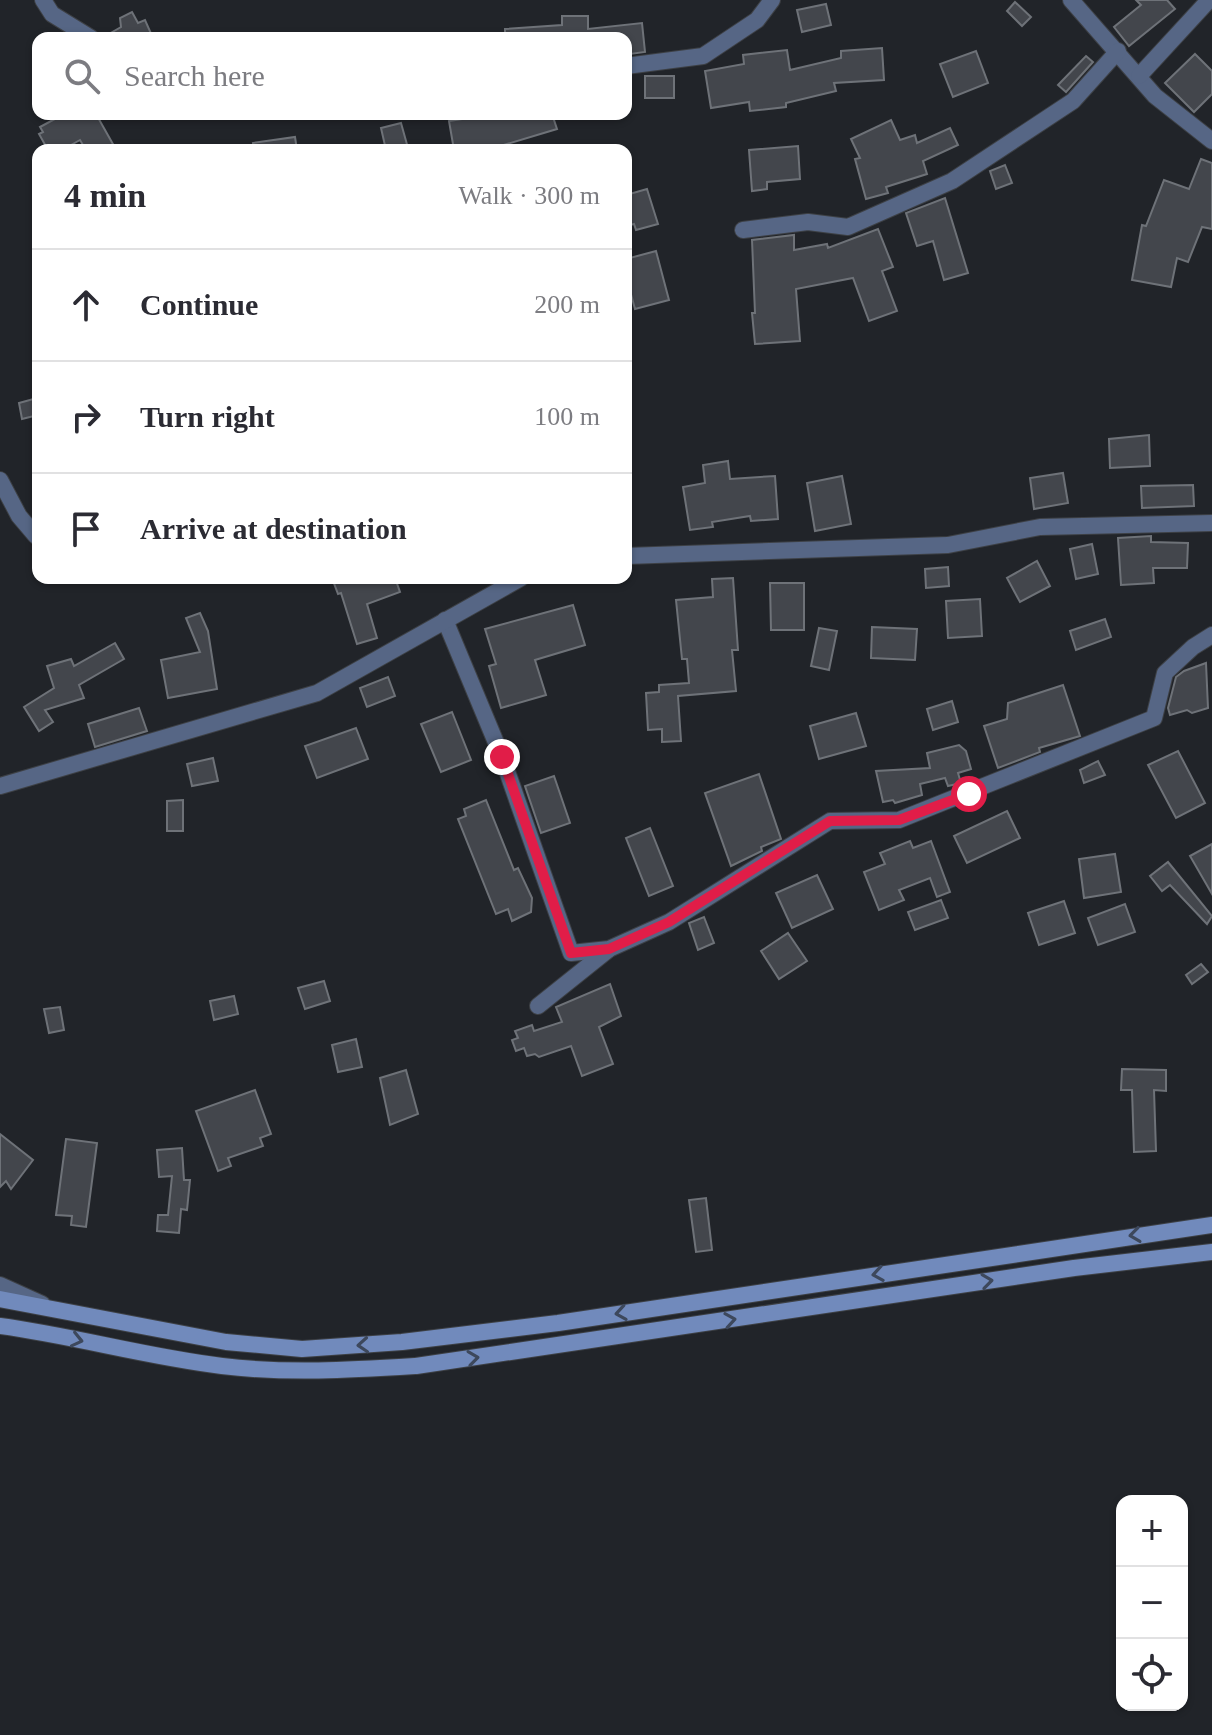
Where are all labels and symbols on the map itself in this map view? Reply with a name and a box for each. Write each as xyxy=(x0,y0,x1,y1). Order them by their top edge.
route end xyxy=(484,739,520,775)
route start xyxy=(951,776,987,812)
one-way arrow xyxy=(1128,1226,1142,1243)
one-way arrow xyxy=(871,1265,884,1282)
one-way arrow xyxy=(981,1273,994,1290)
one-way arrow xyxy=(614,1304,627,1321)
one-way arrow xyxy=(723,1312,737,1329)
one-way arrow xyxy=(69,1331,83,1348)
one-way arrow xyxy=(356,1336,369,1353)
one-way arrow xyxy=(467,1350,480,1367)

